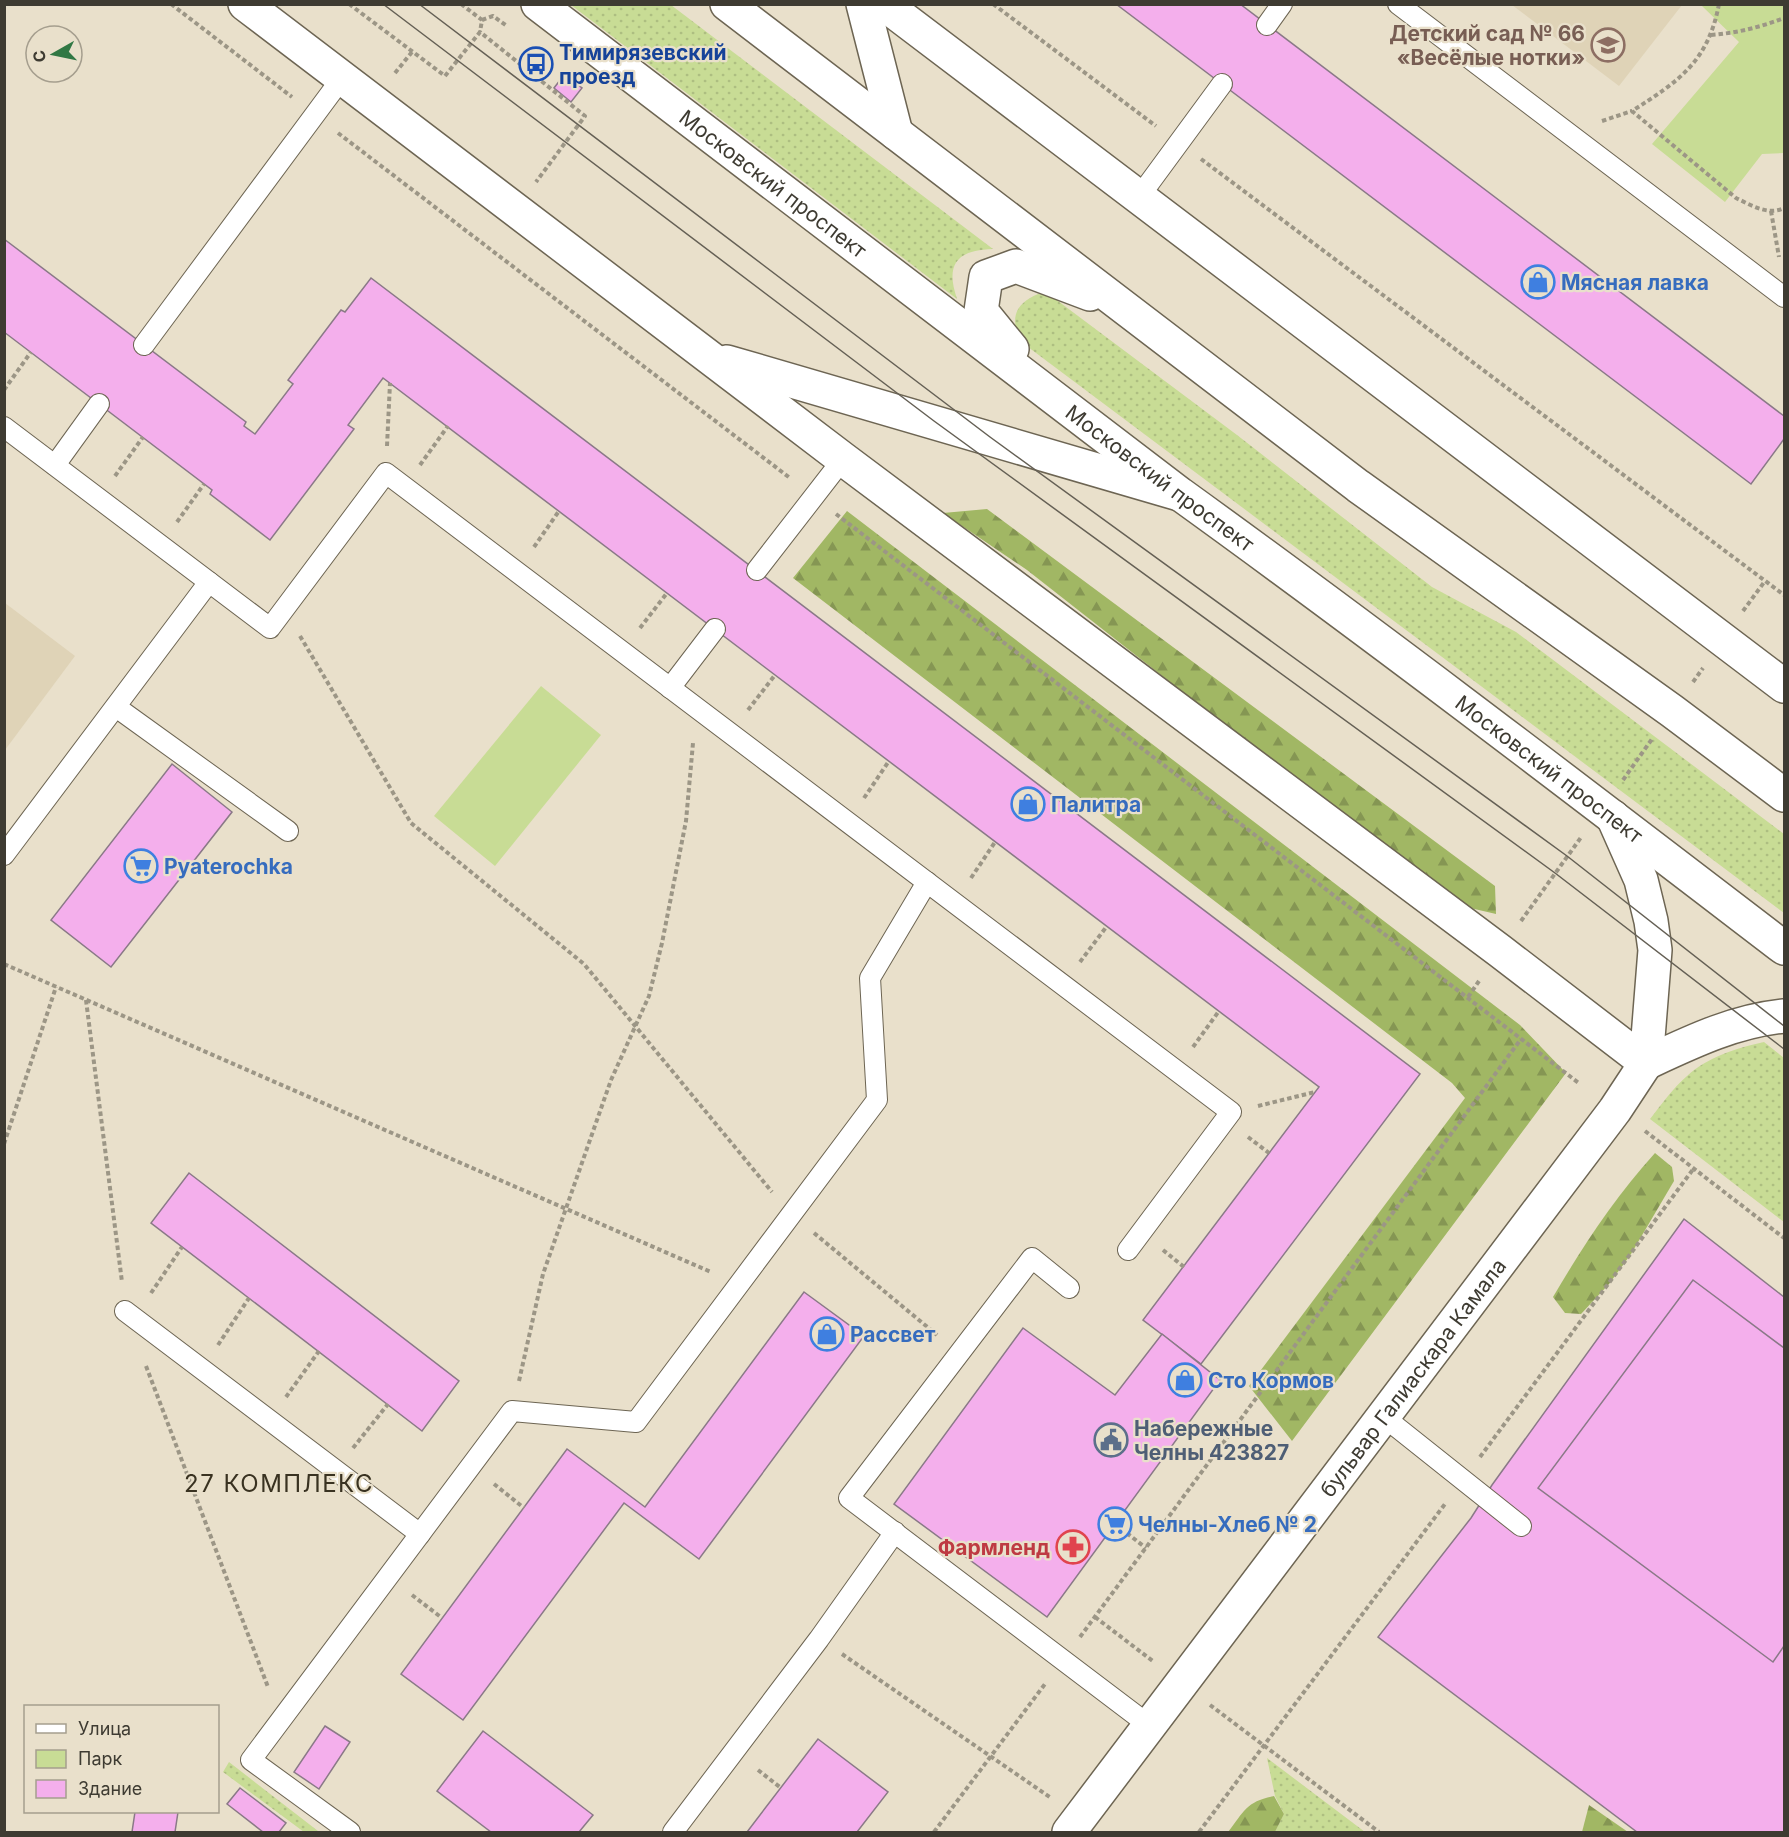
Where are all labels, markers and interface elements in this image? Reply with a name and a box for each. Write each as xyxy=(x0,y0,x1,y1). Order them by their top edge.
place label: Детский сад № 66 «Весёлые нотки» xyxy=(1389,21,1585,70)
north arrow xyxy=(24,24,84,84)
school or university icon: Детский сад № 66 «Весёлые нотки» xyxy=(1590,27,1626,63)
place label: Тимирязевский проезд xyxy=(559,40,727,89)
bus stop icon: Тимирязевский проезд xyxy=(518,46,554,82)
text: С xyxy=(28,49,50,64)
street label: Московский проспект xyxy=(675,104,872,263)
shop icon: Мясная лавка xyxy=(1520,264,1556,300)
place label: Мясная лавка xyxy=(1561,270,1709,295)
street label: Московский проспект xyxy=(1061,399,1259,556)
street label: Московский проспект xyxy=(1451,690,1648,848)
shop icon: Палитра xyxy=(1010,786,1046,822)
place label: Палитра xyxy=(1051,792,1141,817)
supermarket icon: Pyaterochka xyxy=(123,848,159,884)
place label: Pyaterochka xyxy=(164,854,293,879)
street label: бульвар Галиаскара Камала xyxy=(1315,1253,1511,1501)
shop icon: Рассвет xyxy=(809,1316,845,1352)
place label: Рассвет xyxy=(850,1322,936,1347)
shop icon: Сто Кормов xyxy=(1167,1362,1203,1398)
place label: Сто Кормов xyxy=(1208,1368,1334,1393)
place label: Набережные Челны 423827 xyxy=(1134,1416,1289,1465)
public building icon: Набережные Челны 423827 xyxy=(1093,1422,1129,1458)
district label: 27 КОМПЛЕКС xyxy=(184,1469,374,1498)
supermarket icon: Челны-Хлеб № 2 xyxy=(1097,1506,1133,1542)
place label: Челны-Хлеб № 2 xyxy=(1138,1512,1317,1537)
pharmacy icon: Фармленд xyxy=(1055,1529,1091,1565)
place label: Фармленд xyxy=(938,1535,1050,1560)
legend xyxy=(24,1705,219,1813)
text: Улица xyxy=(78,1718,131,1739)
text: Парк xyxy=(78,1748,123,1769)
text: Здание xyxy=(78,1778,142,1799)

